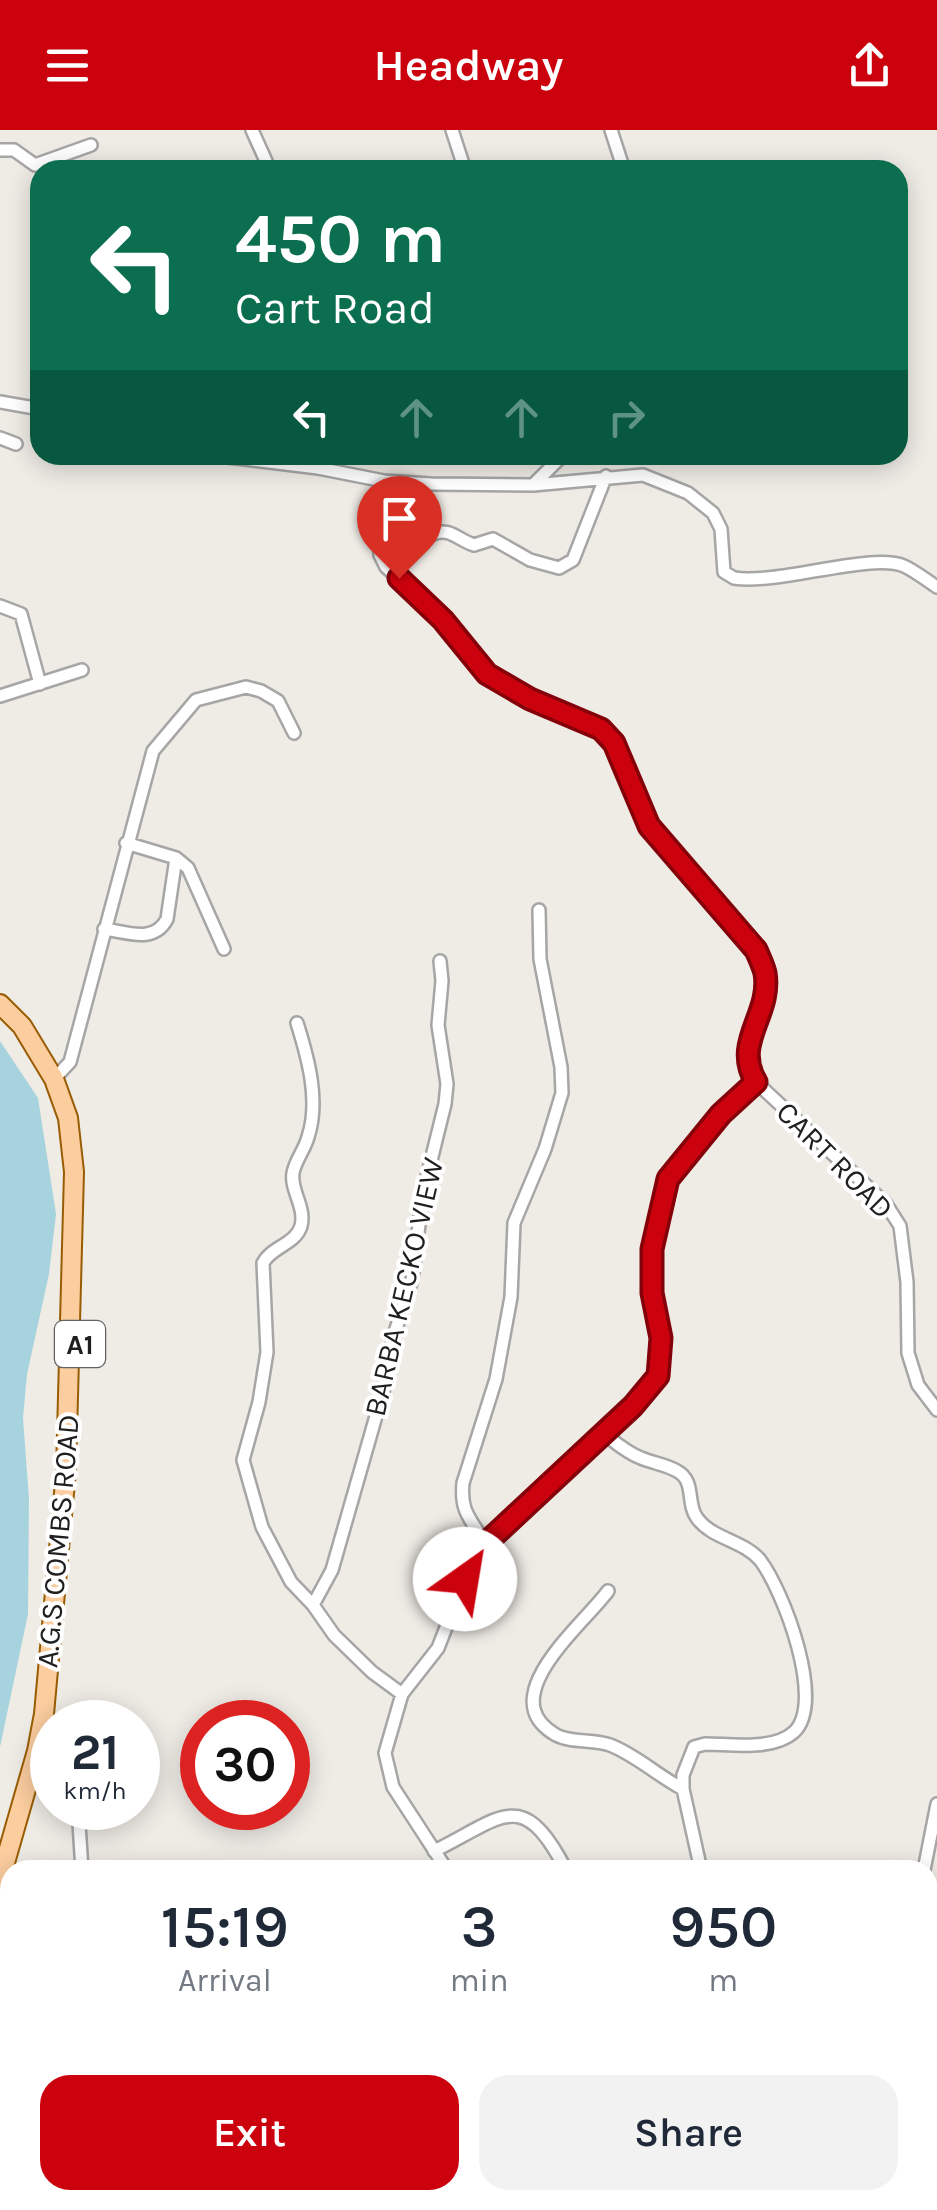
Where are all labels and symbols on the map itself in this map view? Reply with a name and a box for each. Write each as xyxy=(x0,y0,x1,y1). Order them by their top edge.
pin xyxy=(357,476,442,579)
street label: CART ROAD xyxy=(769,1094,901,1226)
street label: BARBA KECKO VIEW xyxy=(357,1154,451,1420)
road number: A1 xyxy=(55,1321,105,1367)
street label: A.G.S COMBS ROAD xyxy=(29,1413,87,1669)
position arrow xyxy=(413,1527,517,1631)
speed limit sign: 30 xyxy=(180,1700,310,1830)

